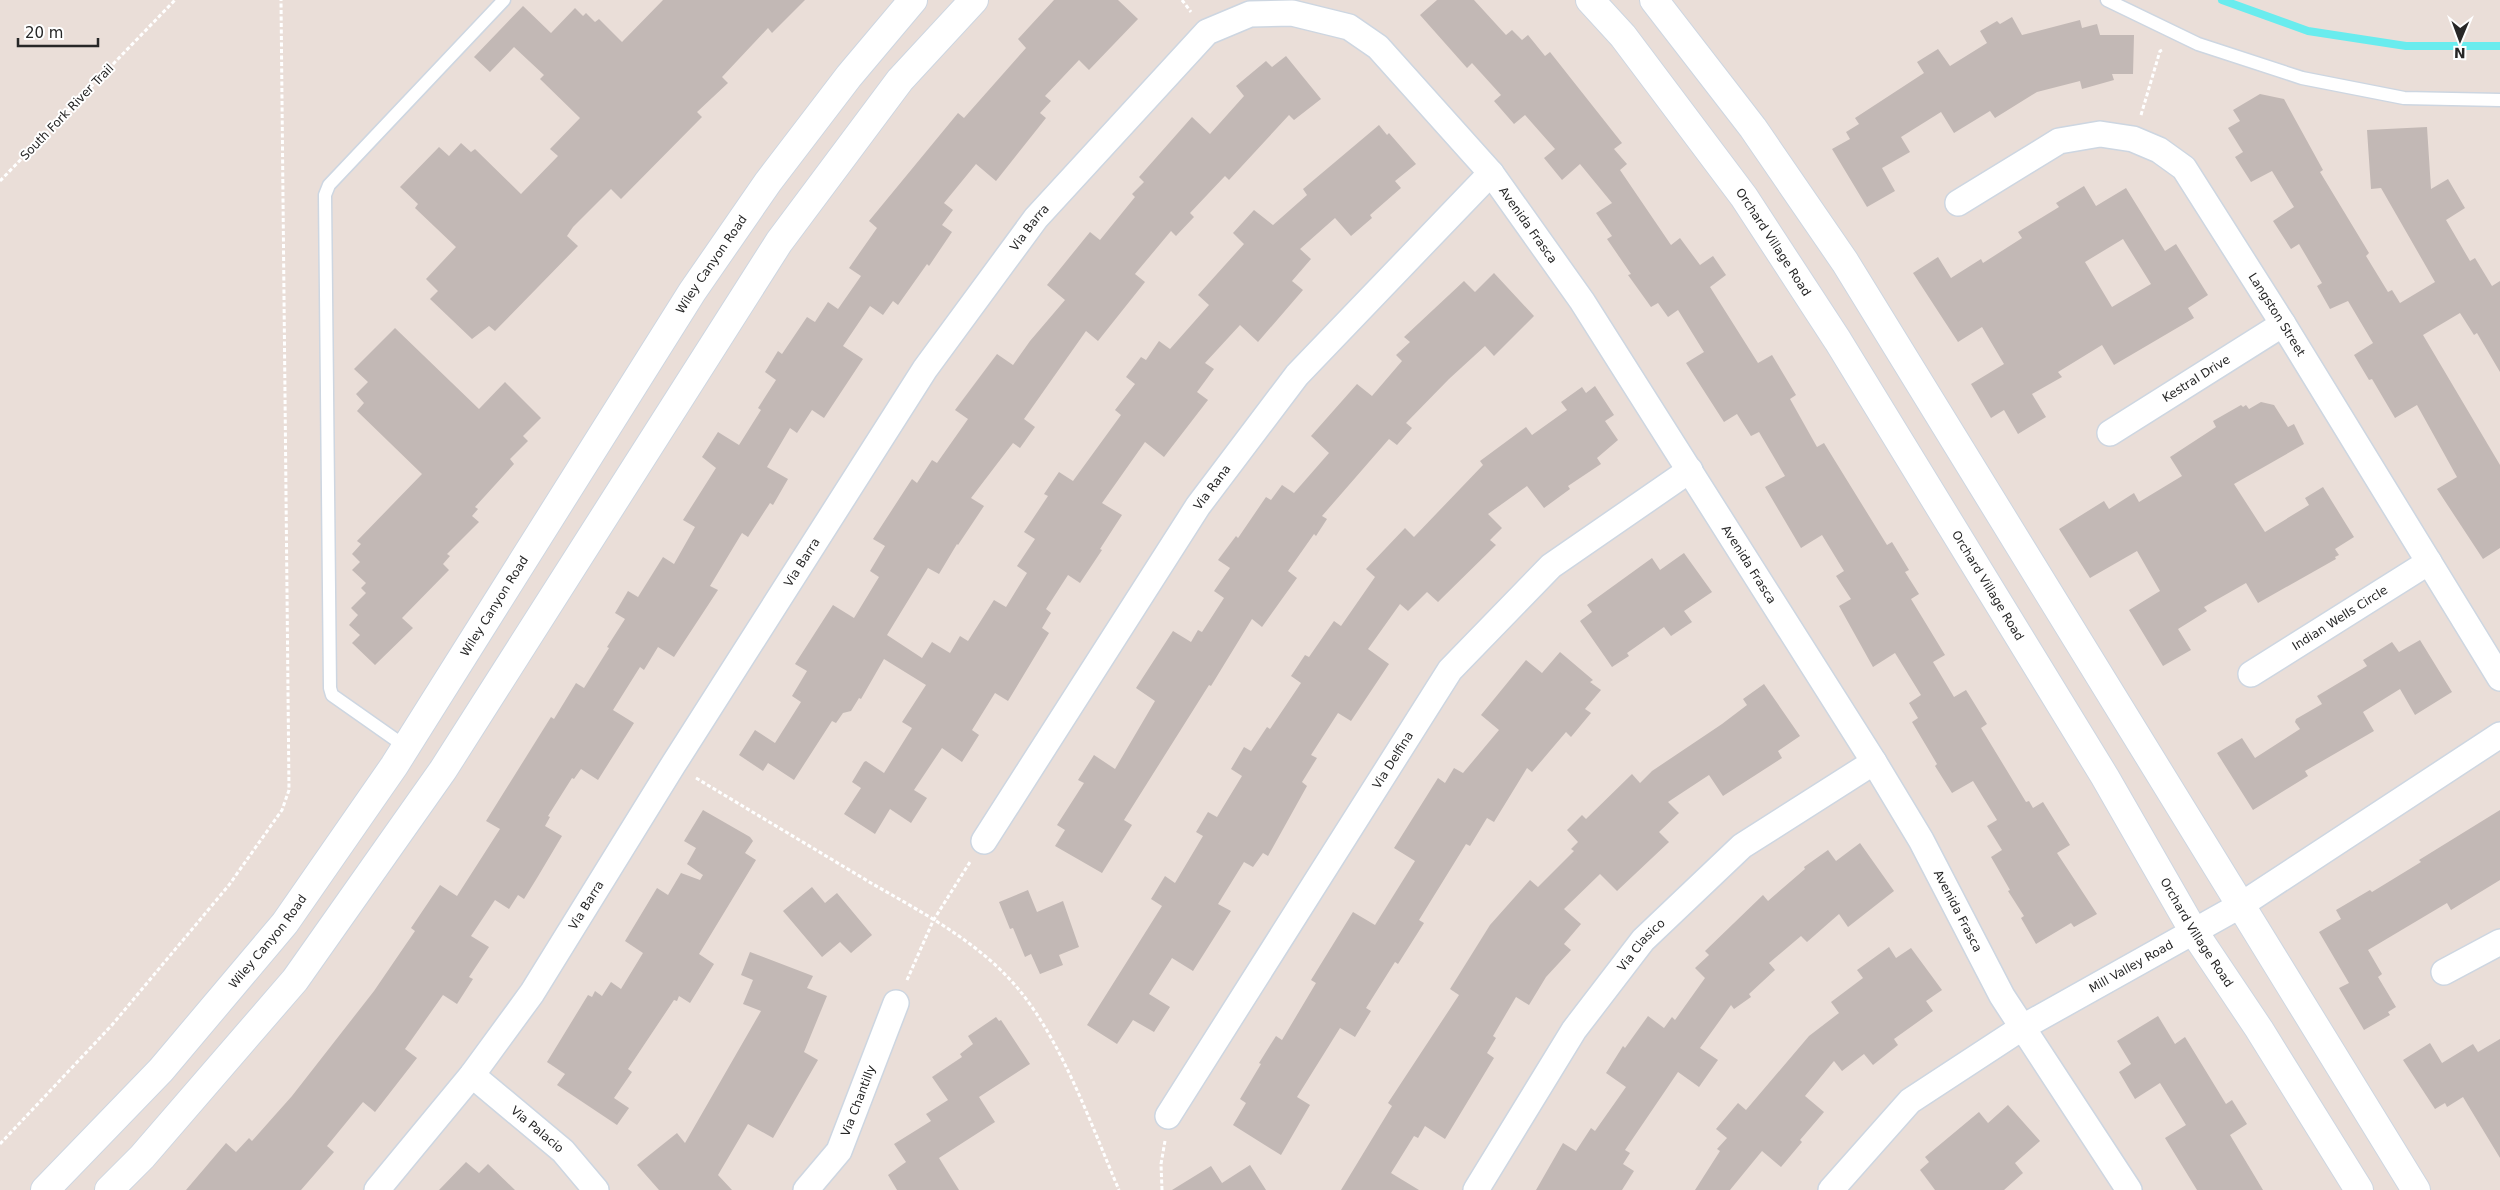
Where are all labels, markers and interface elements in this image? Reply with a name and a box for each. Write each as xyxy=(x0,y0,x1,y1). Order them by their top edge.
scale bar xyxy=(18,15,98,47)
north arrow xyxy=(2435,15,2485,65)
text: 20 m xyxy=(25,24,63,42)
text: N xyxy=(2454,45,2466,61)
street label: South Fork River Trail xyxy=(18,61,116,163)
street label: Avenida Frasca xyxy=(1496,184,1560,266)
street label: Orchard Village Road xyxy=(1733,185,1814,299)
street label: Via Barra xyxy=(1007,202,1052,254)
street label: Wiley Canyon Road xyxy=(673,213,750,316)
street label: Langston Street xyxy=(2245,270,2308,359)
street label: Kestral Drive xyxy=(2160,352,2233,405)
street label: Via Rana xyxy=(1191,462,1234,513)
street label: Avenida Frasca xyxy=(1719,523,1779,606)
street label: Orchard Village Road xyxy=(1949,528,2027,643)
street label: Via Barra xyxy=(781,535,823,589)
street label: Wiley Canyon Road xyxy=(458,553,531,659)
street label: Indian Wells Circle xyxy=(2290,583,2390,653)
street label: Via Delfina xyxy=(1370,729,1416,791)
street label: Avenida Frasca xyxy=(1931,868,1985,954)
street label: Orchard Village Road xyxy=(2157,875,2236,990)
street label: Via Barra xyxy=(566,878,607,932)
street label: Wiley Canyon Road xyxy=(226,892,309,991)
street label: Via Clasico xyxy=(1615,916,1668,974)
street label: Mill Valley Road xyxy=(2087,937,2176,996)
street label: Via Chantilly xyxy=(838,1063,878,1138)
street label: Via Palacio xyxy=(508,1103,566,1156)

